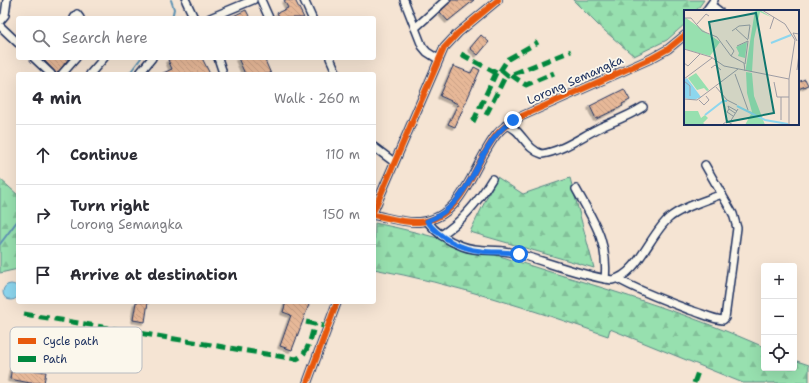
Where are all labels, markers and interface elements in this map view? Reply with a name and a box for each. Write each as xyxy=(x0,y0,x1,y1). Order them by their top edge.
inset map xyxy=(684,10,799,125)
search box xyxy=(16,16,376,60)
icon: search xyxy=(30,27,52,49)
text: Search here xyxy=(62,28,148,48)
street label: Lorong Semangka xyxy=(524,51,626,108)
text: 4 min xyxy=(32,87,82,109)
text: Walk · 260 m xyxy=(274,90,360,107)
route end xyxy=(504,111,522,129)
icon: ahead xyxy=(32,144,54,166)
text: Continue xyxy=(70,145,138,165)
text: 110 m xyxy=(325,146,360,163)
text: Turn right xyxy=(70,196,150,216)
icon: right xyxy=(32,204,54,226)
text: 150 m xyxy=(322,206,360,223)
text: Lorong Semangka xyxy=(70,216,183,233)
route start xyxy=(510,245,528,263)
map controls xyxy=(761,263,797,371)
button: + xyxy=(761,263,797,299)
icon: arrive xyxy=(32,264,54,286)
text: Arrive at destination xyxy=(70,265,238,285)
button: − xyxy=(761,299,797,335)
legend xyxy=(10,327,142,373)
text: Cycle path xyxy=(43,334,99,349)
button: locate xyxy=(761,335,797,371)
text: Path xyxy=(43,352,67,367)

